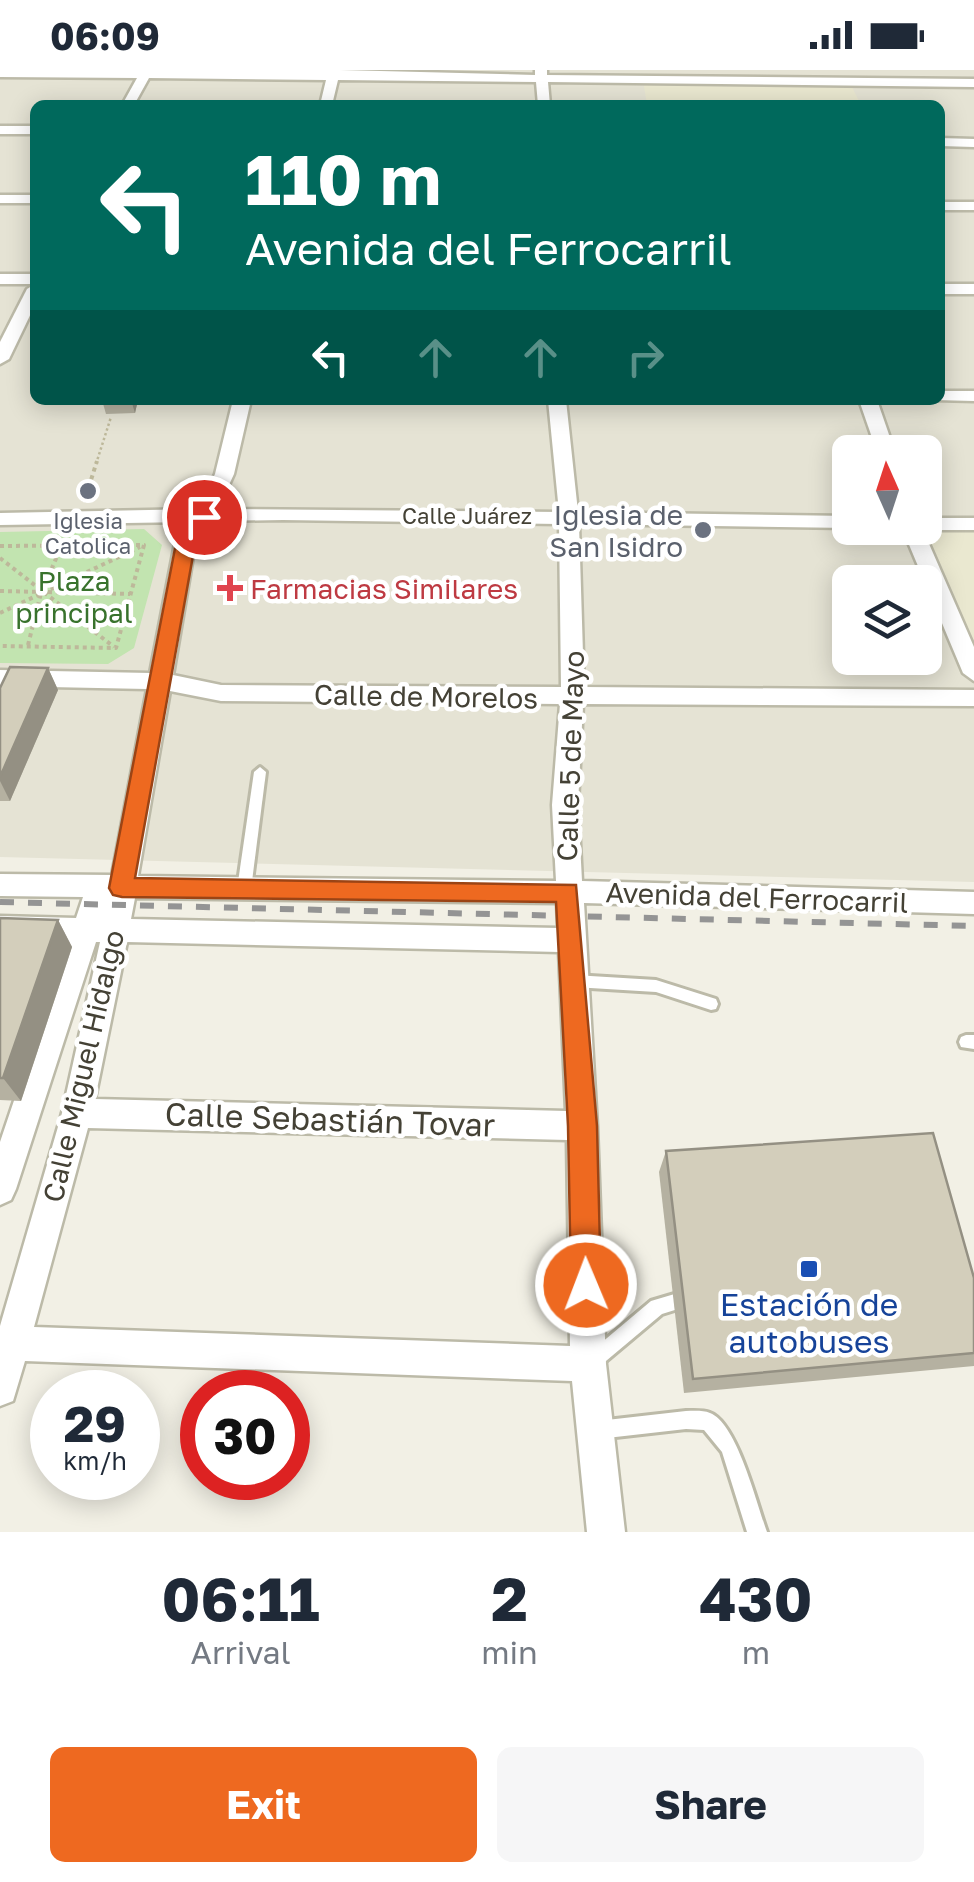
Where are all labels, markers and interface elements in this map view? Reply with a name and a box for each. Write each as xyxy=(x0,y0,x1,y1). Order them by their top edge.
text: 06:09 xyxy=(50,13,160,58)
text: 110 m xyxy=(245,136,441,220)
icon: left xyxy=(80,140,210,270)
text: Avenida del Ferrocarril xyxy=(245,221,732,275)
icon: left xyxy=(303,330,358,385)
icon: ahead xyxy=(408,330,463,385)
icon: ahead xyxy=(513,330,568,385)
icon: right xyxy=(618,330,673,385)
north arrow xyxy=(832,435,942,545)
map controls xyxy=(832,435,942,675)
pin xyxy=(162,475,247,560)
marker: Iglesia Catolica xyxy=(77,480,99,502)
icon: arrive xyxy=(177,490,232,545)
place label: Iglesia de San Isidro xyxy=(549,498,683,563)
street label: Calle Juárez xyxy=(402,502,532,529)
place label: Iglesia Catolica xyxy=(45,507,131,559)
marker: Iglesia de San Isidro xyxy=(692,519,714,541)
park label: Plaza principal xyxy=(15,564,133,629)
button: layers xyxy=(832,565,942,675)
place label: Farmacias Similares xyxy=(250,572,518,605)
marker: Farmacias Similares xyxy=(219,577,241,599)
street label: Calle 5 de Mayo xyxy=(550,650,590,862)
street label: Calle de Morelos xyxy=(314,678,538,714)
street label: Avenida del Ferrocarril xyxy=(605,875,909,919)
street label: Calle Miguel Hidalgo xyxy=(36,927,130,1205)
street label: Calle Sebastián Tovar xyxy=(164,1094,496,1144)
position arrow xyxy=(534,1233,638,1337)
marker: Estación de autobuses xyxy=(798,1258,820,1280)
place label: Estación de autobuses xyxy=(720,1285,898,1360)
speed limit sign: 30 xyxy=(180,1370,310,1500)
text: 29 xyxy=(64,1393,126,1453)
text: km/h xyxy=(63,1445,127,1476)
text: 06:11 xyxy=(162,1562,320,1634)
text: 2 xyxy=(491,1562,528,1634)
text: 430 xyxy=(699,1562,812,1634)
text: Arrival xyxy=(190,1633,291,1671)
text: min xyxy=(481,1633,538,1671)
text: m xyxy=(742,1633,770,1671)
button: Exit xyxy=(50,1747,477,1862)
button: Share xyxy=(497,1747,924,1862)

